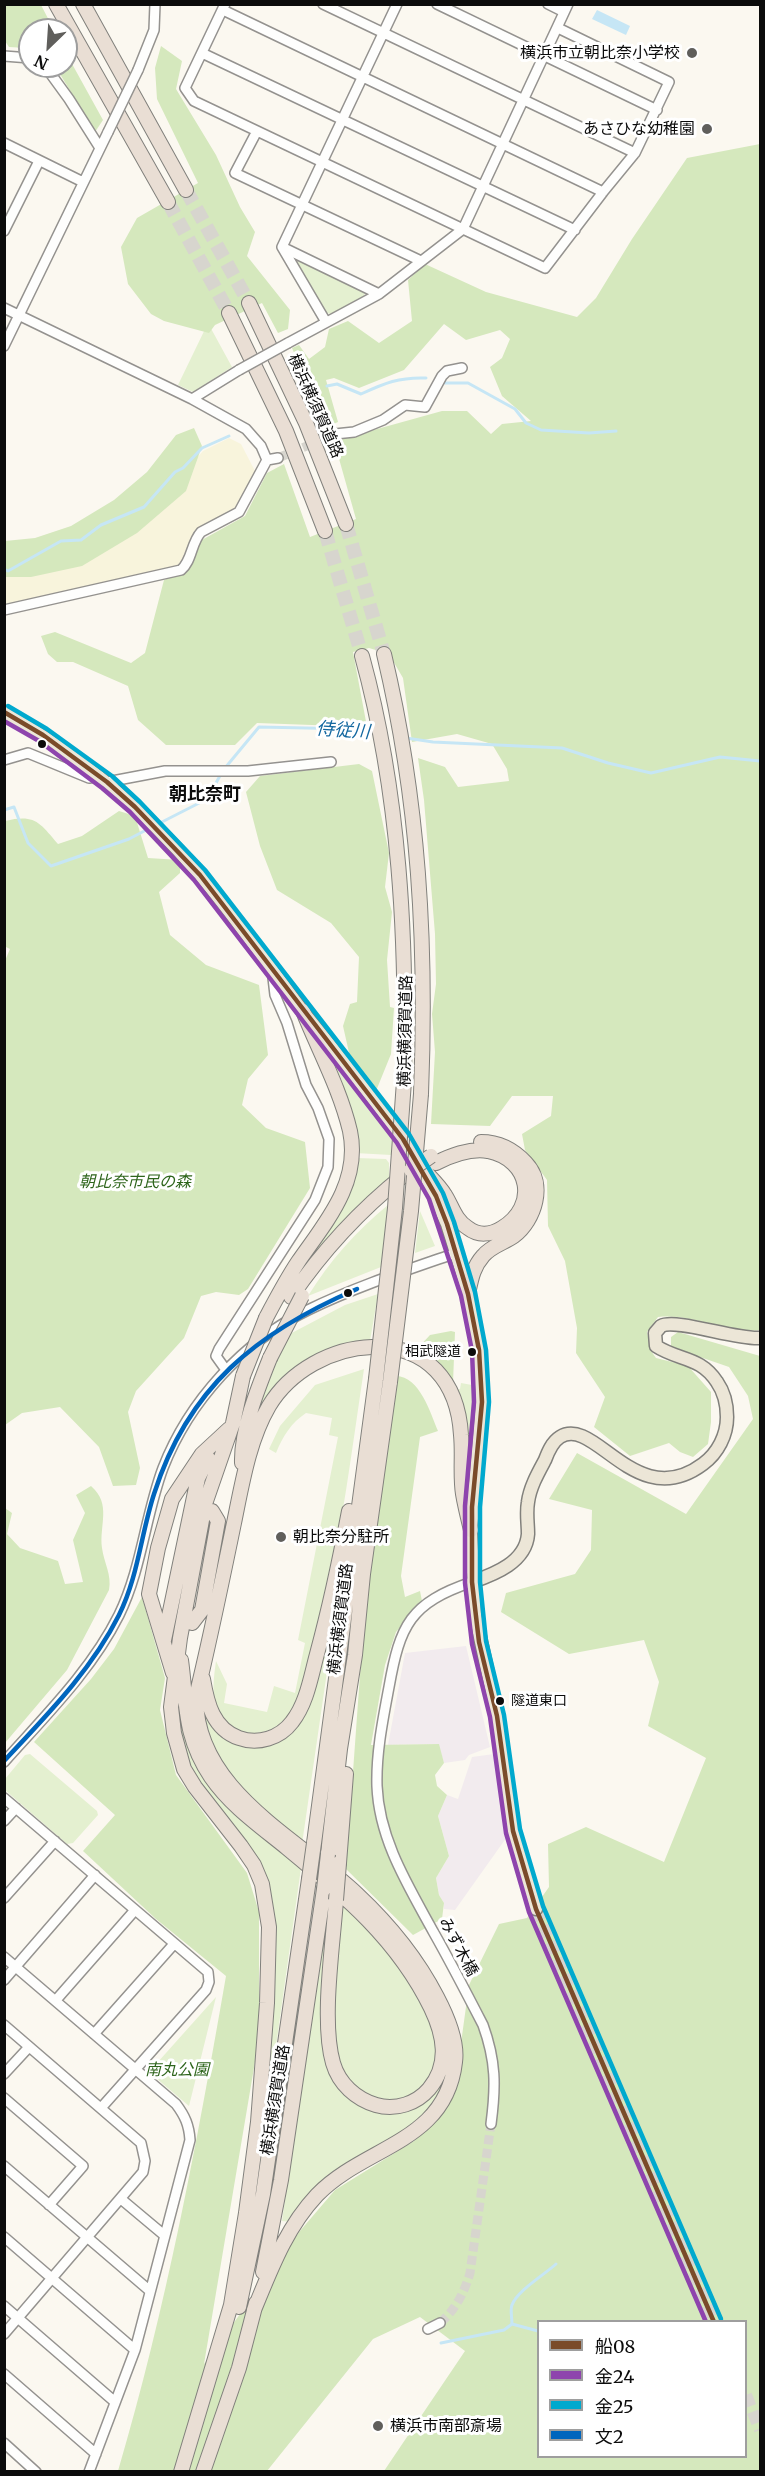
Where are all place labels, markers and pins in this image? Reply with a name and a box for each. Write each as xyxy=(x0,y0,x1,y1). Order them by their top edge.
place label: 横浜市立朝比奈小学校 xyxy=(520,43,680,63)
marker: 横浜市立朝比奈小学校 xyxy=(685,46,699,60)
place label: あさひな幼稚園 xyxy=(583,119,695,139)
marker: あさひな幼稚園 xyxy=(700,122,714,136)
unlabelled marker xyxy=(36,738,48,750)
unlabelled marker xyxy=(342,1287,354,1299)
place label: 相武隧道 xyxy=(405,1344,461,1360)
marker: 相武隧道 xyxy=(466,1346,478,1358)
place label: 朝比奈分駐所 xyxy=(293,1527,389,1547)
marker: 朝比奈分駐所 xyxy=(274,1530,288,1544)
place label: 隧道東口 xyxy=(511,1693,567,1709)
marker: 隧道東口 xyxy=(494,1695,506,1707)
place label: 横浜市南部斎場 xyxy=(390,2416,502,2436)
marker: 横浜市南部斎場 xyxy=(371,2419,385,2433)

